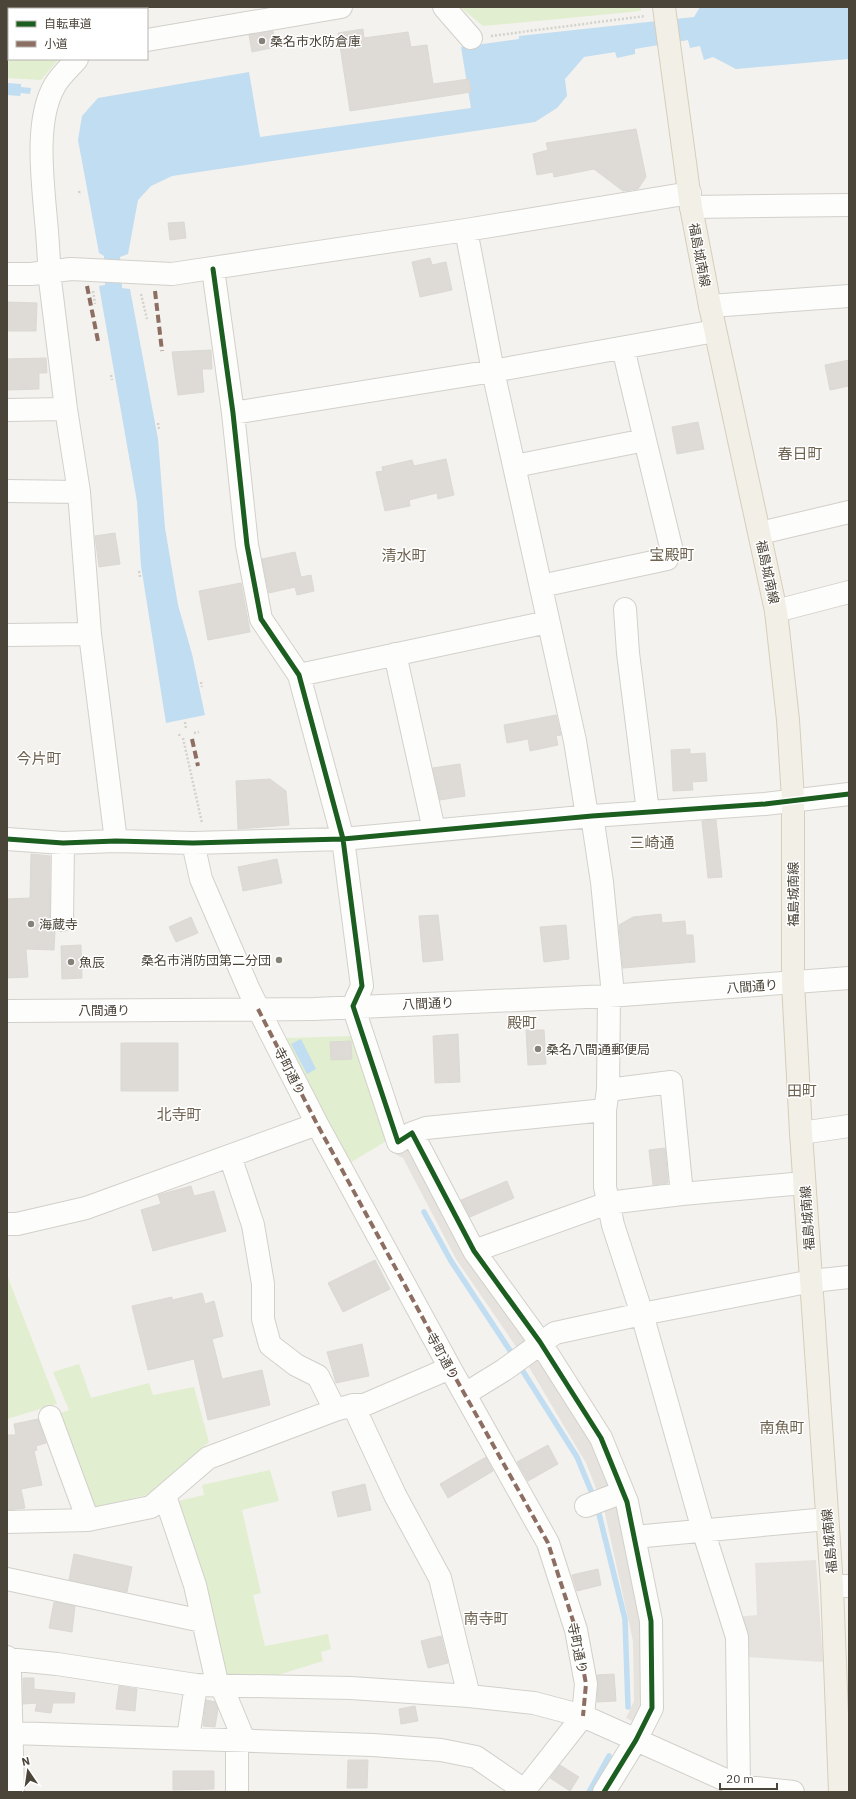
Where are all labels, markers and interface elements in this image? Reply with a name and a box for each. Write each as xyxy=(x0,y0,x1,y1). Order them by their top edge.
legend xyxy=(8,8,148,60)
text: 自転車道 xyxy=(44,16,92,31)
place label: 桑名市水防倉庫 xyxy=(270,33,361,50)
text: 小道 xyxy=(44,36,68,51)
marker: 桑名市水防倉庫 xyxy=(257,36,267,46)
street label: 福島城南線 xyxy=(685,222,714,289)
district label: 春日町 xyxy=(777,444,823,463)
street label: 福島城南線 xyxy=(752,539,783,606)
district label: 宝殿町 xyxy=(649,545,695,564)
district label: 清水町 xyxy=(381,546,427,565)
district label: 今片町 xyxy=(16,749,62,768)
district label: 三崎通 xyxy=(629,833,675,852)
street label: 福島城南線 xyxy=(785,861,802,927)
place label: 海蔵寺 xyxy=(39,916,78,933)
marker: 海蔵寺 xyxy=(26,919,36,929)
place label: 桑名市消防団第二分団 xyxy=(141,952,271,969)
place label: 魚辰 xyxy=(79,954,105,971)
marker: 桑名市消防団第二分団 xyxy=(274,955,284,965)
marker: 魚辰 xyxy=(66,957,76,967)
street label: 八間通り xyxy=(725,976,779,997)
street label: 八間通り xyxy=(402,994,454,1013)
street label: 八間通り xyxy=(78,1002,130,1019)
district label: 殿町 xyxy=(507,1013,537,1032)
place label: 桑名八間通郵便局 xyxy=(546,1041,650,1058)
street label: 寺町通り xyxy=(270,1044,309,1098)
marker: 桑名八間通郵便局 xyxy=(533,1044,543,1054)
district label: 田町 xyxy=(787,1081,817,1100)
district label: 北寺町 xyxy=(156,1105,202,1124)
street label: 福島城南線 xyxy=(797,1185,818,1251)
street label: 寺町通り xyxy=(423,1329,463,1383)
district label: 南魚町 xyxy=(759,1418,805,1437)
street label: 福島城南線 xyxy=(818,1508,841,1574)
district label: 南寺町 xyxy=(463,1609,509,1628)
street label: 寺町通り xyxy=(564,1621,591,1675)
north arrow xyxy=(8,1751,48,1791)
text: N xyxy=(20,1754,31,1769)
scale bar xyxy=(720,1765,777,1791)
text: 20 m xyxy=(726,1771,754,1786)

